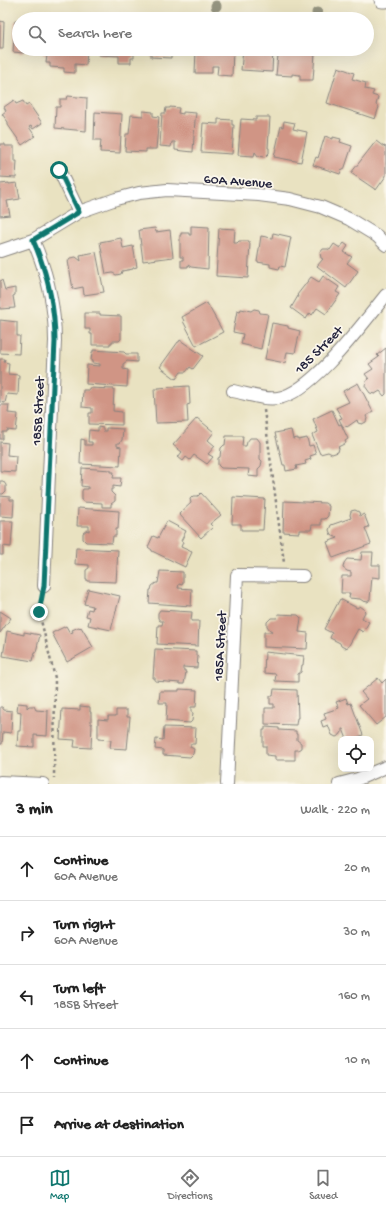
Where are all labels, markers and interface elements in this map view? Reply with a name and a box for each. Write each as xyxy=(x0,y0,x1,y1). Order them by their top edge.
search box xyxy=(12,12,374,56)
icon: search xyxy=(26,23,48,45)
text: Search here xyxy=(58,25,132,43)
route start xyxy=(50,161,68,179)
street label: 60A Avenue xyxy=(203,172,273,193)
street label: 185 Street xyxy=(291,322,348,379)
street label: 185B Street xyxy=(29,375,50,447)
route end xyxy=(30,603,48,621)
street label: 185A Street xyxy=(211,610,232,682)
map controls xyxy=(338,736,374,772)
button: locate xyxy=(338,736,374,772)
text: 3 min xyxy=(16,800,53,820)
text: Walk · 220 m xyxy=(300,803,370,818)
text: Continue xyxy=(54,852,108,870)
icon: ahead xyxy=(16,858,38,880)
text: 20 m xyxy=(344,861,370,876)
text: 60A Avenue xyxy=(54,870,118,885)
text: Turn right xyxy=(54,916,114,934)
icon: right xyxy=(16,922,38,944)
text: 30 m xyxy=(344,925,370,940)
text: 60A Avenue xyxy=(54,934,118,949)
text: Turn left xyxy=(54,980,105,998)
icon: left xyxy=(16,986,38,1008)
text: 160 m xyxy=(338,989,370,1004)
text: 185B Street xyxy=(54,998,118,1013)
icon: ahead xyxy=(16,1050,38,1072)
text: Continue xyxy=(54,1052,108,1070)
text: 10 m xyxy=(345,1053,370,1068)
icon: arrive xyxy=(16,1114,38,1136)
text: Arrive at destination xyxy=(54,1116,184,1134)
tab: Map xyxy=(49,1167,71,1203)
tab: Directions xyxy=(168,1167,212,1203)
tab: Saved xyxy=(309,1167,337,1203)

